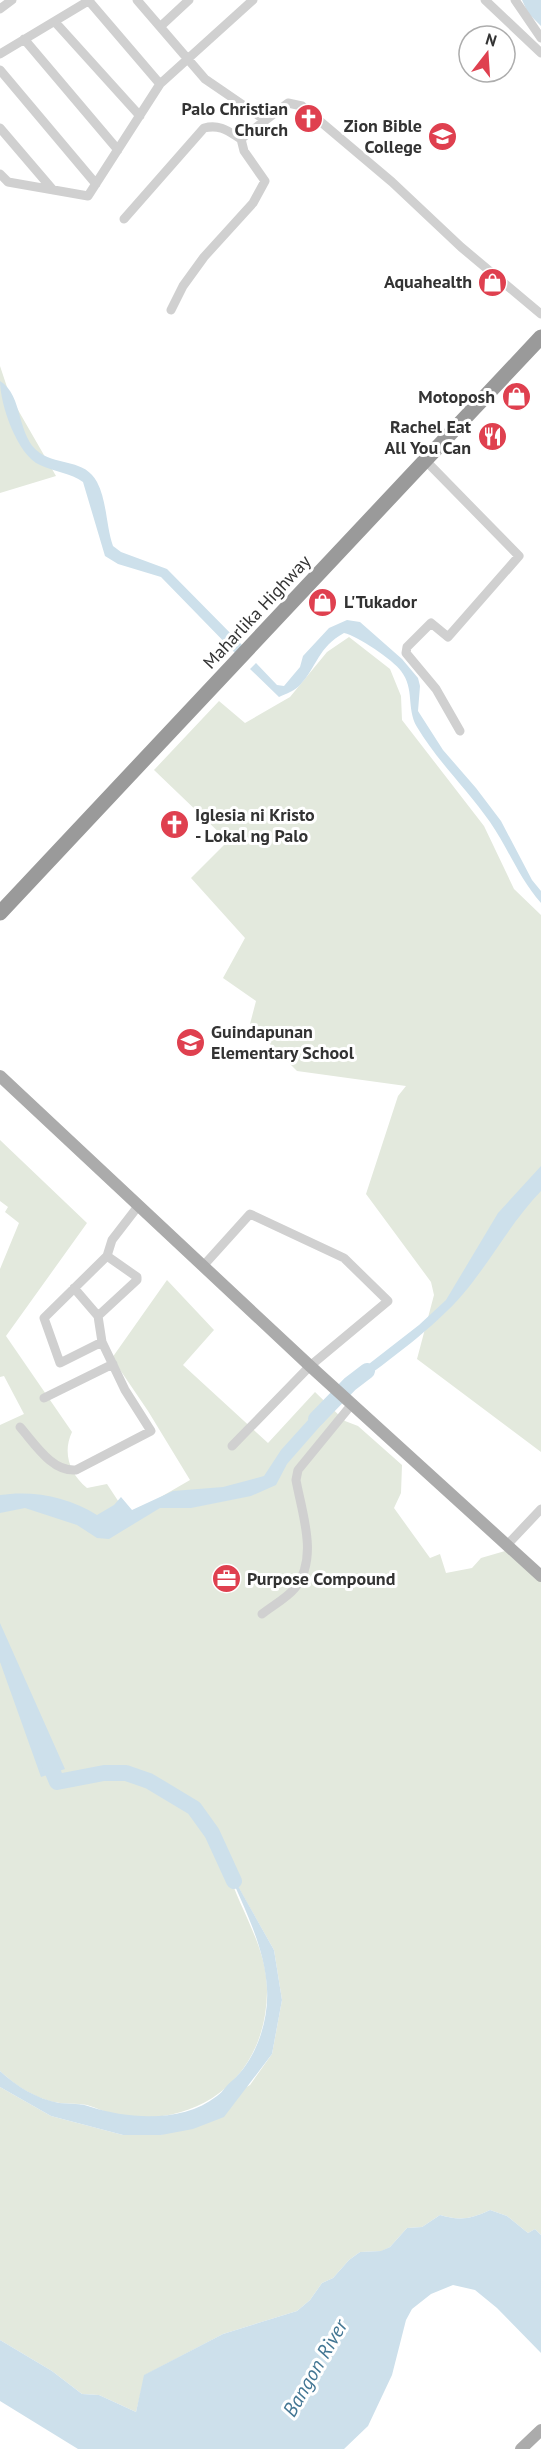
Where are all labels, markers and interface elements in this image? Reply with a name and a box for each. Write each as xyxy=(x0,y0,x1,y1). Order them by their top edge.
north arrow xyxy=(457,24,517,84)
text: N xyxy=(483,29,499,51)
place label: Palo Christian Church xyxy=(182,97,288,141)
church icon: Palo Christian Church xyxy=(293,103,325,135)
place label: Zion Bible College xyxy=(344,114,422,158)
school or university icon: Zion Bible College xyxy=(427,120,459,152)
shop icon: Aquahealth xyxy=(477,266,509,298)
place label: Aquahealth xyxy=(384,270,472,293)
shop icon: Motoposh xyxy=(500,381,532,413)
place label: Motoposh xyxy=(418,385,495,408)
place label: Rachel Eat All You Can xyxy=(384,415,472,459)
restaurant icon: Rachel Eat All You Can xyxy=(476,421,508,453)
street label: Maharlika Highway xyxy=(198,549,316,673)
shop icon: L'Tukador xyxy=(307,586,339,618)
place label: L'Tukador xyxy=(344,590,418,613)
place label: Iglesia ni Kristo - Lokal ng Palo xyxy=(195,803,315,847)
church icon: Iglesia ni Kristo - Lokal ng Palo xyxy=(158,809,190,841)
place label: Guindapunan Elementary School xyxy=(211,1020,355,1064)
school or university icon: Guindapunan Elementary School xyxy=(174,1026,206,1058)
office icon: Purpose Compound xyxy=(210,1563,242,1595)
place label: Purpose Compound xyxy=(247,1567,395,1590)
water label: Bangon River xyxy=(277,2314,354,2421)

